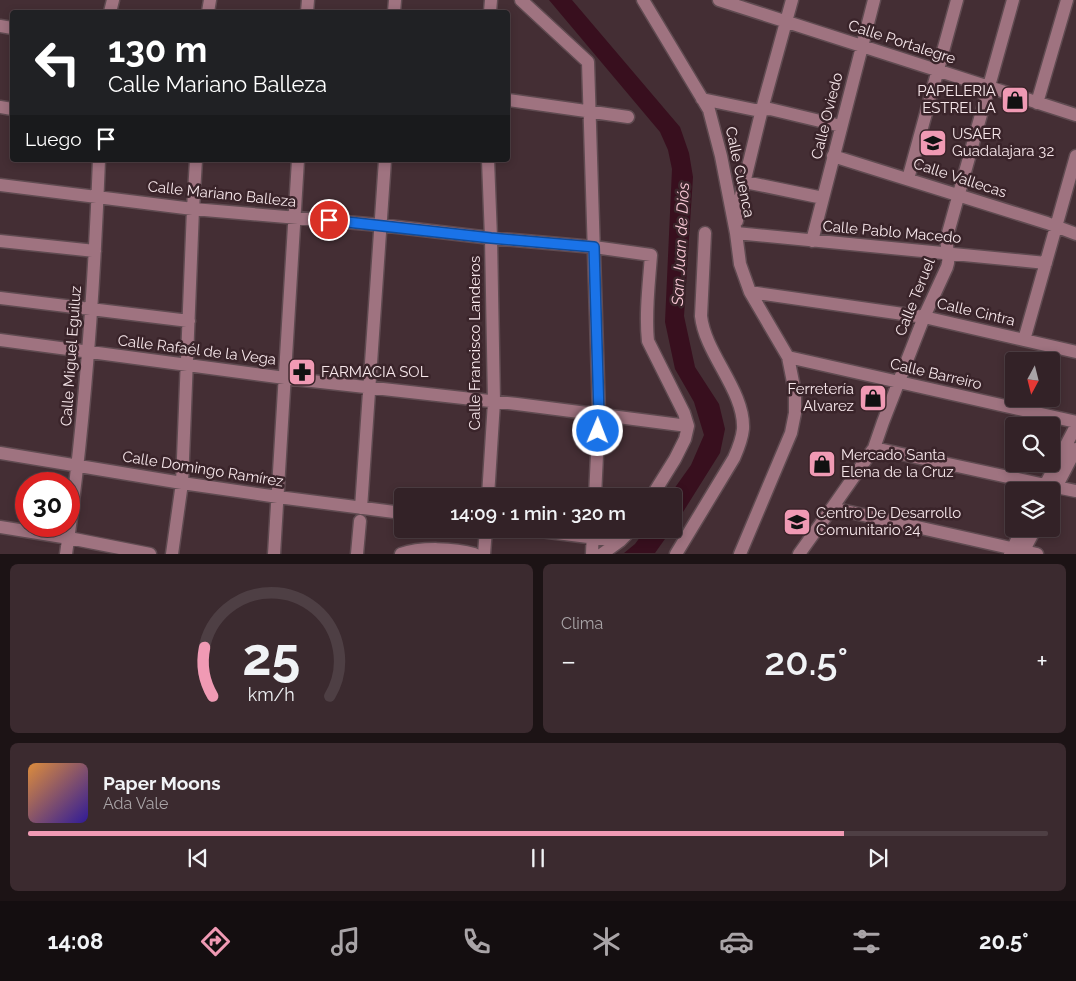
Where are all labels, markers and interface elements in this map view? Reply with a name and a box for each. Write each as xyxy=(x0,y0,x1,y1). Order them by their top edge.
street label: Calle Portalegre xyxy=(846,16,958,68)
text: 130 m xyxy=(108,29,207,70)
icon: left xyxy=(25,30,90,95)
text: Calle Mariano Balleza xyxy=(108,71,327,97)
street label: Calle Oviedo xyxy=(808,71,846,161)
place label: PAPELERIA ESTRELLA xyxy=(917,82,996,117)
shop icon: PAPELERIA ESTRELLA xyxy=(1000,85,1030,115)
icon: arrive xyxy=(92,125,120,153)
street label: Calle Cuenca xyxy=(722,125,758,219)
place label: USAER Guadalajara 32 xyxy=(952,125,1054,160)
text: Luego xyxy=(25,128,82,150)
school or university icon: USAER Guadalajara 32 xyxy=(918,128,948,158)
street label: Calle Vallecas xyxy=(911,154,1009,202)
street label: Calle Mariano Balleza xyxy=(147,177,297,211)
water label: San Juan de Diós xyxy=(668,181,693,307)
pin xyxy=(308,199,350,241)
icon: arrive xyxy=(315,206,343,234)
street label: Calle Pablo Macedo xyxy=(822,217,962,247)
street label: Calle Teruel xyxy=(891,255,939,338)
street label: Calle Francisco Landeros xyxy=(466,256,484,430)
street label: Calle Miguel Eguiluz xyxy=(57,285,85,427)
street label: Calle Cintra xyxy=(935,294,1017,330)
street label: Calle Rafaél de la Vega xyxy=(117,331,277,369)
north arrow xyxy=(1005,352,1060,408)
map controls xyxy=(1005,352,1060,537)
street label: Calle Barreiro xyxy=(888,355,984,393)
pharmacy icon: FARMACIA SOL xyxy=(287,357,317,387)
place label: FARMACIA SOL xyxy=(321,363,429,381)
place label: Ferretería Alvarez xyxy=(787,380,854,415)
shop icon: Ferretería Alvarez xyxy=(858,383,888,413)
position arrow xyxy=(571,404,623,456)
button: search xyxy=(1005,417,1060,472)
place label: Mercado Santa Elena de la Cruz xyxy=(841,446,954,481)
street label: Calle Domingo Ramírez xyxy=(121,447,285,491)
shop icon: Mercado Santa Elena de la Cruz xyxy=(807,449,837,479)
speed limit sign: 30 xyxy=(15,472,80,537)
button: layers xyxy=(1005,482,1060,537)
text: 14:09 · 1 min · 320 m xyxy=(450,502,626,524)
place label: Centro De Desarrollo Comunitario 24 xyxy=(816,504,961,539)
school or university icon: Centro De Desarrollo Comunitario 24 xyxy=(782,507,812,537)
text: Clima xyxy=(561,614,603,633)
text: 25 xyxy=(242,626,301,687)
text: 20.5° xyxy=(764,639,848,684)
text: − xyxy=(561,645,576,678)
text: + xyxy=(1036,645,1048,678)
text: km/h xyxy=(248,684,295,705)
text: Paper Moons xyxy=(103,772,221,794)
text: Ada Vale xyxy=(103,794,168,813)
icon: previous xyxy=(184,844,212,872)
icon: pause xyxy=(524,844,552,872)
icon: next xyxy=(864,844,892,872)
icon: directions xyxy=(198,924,233,959)
icon: music xyxy=(328,924,363,959)
icon: phone xyxy=(459,924,494,959)
icon: climate xyxy=(589,924,624,959)
icon: car xyxy=(719,924,754,959)
icon: filters xyxy=(849,924,884,959)
text: 14:08 xyxy=(48,928,103,954)
text: 20.5° xyxy=(979,928,1028,954)

